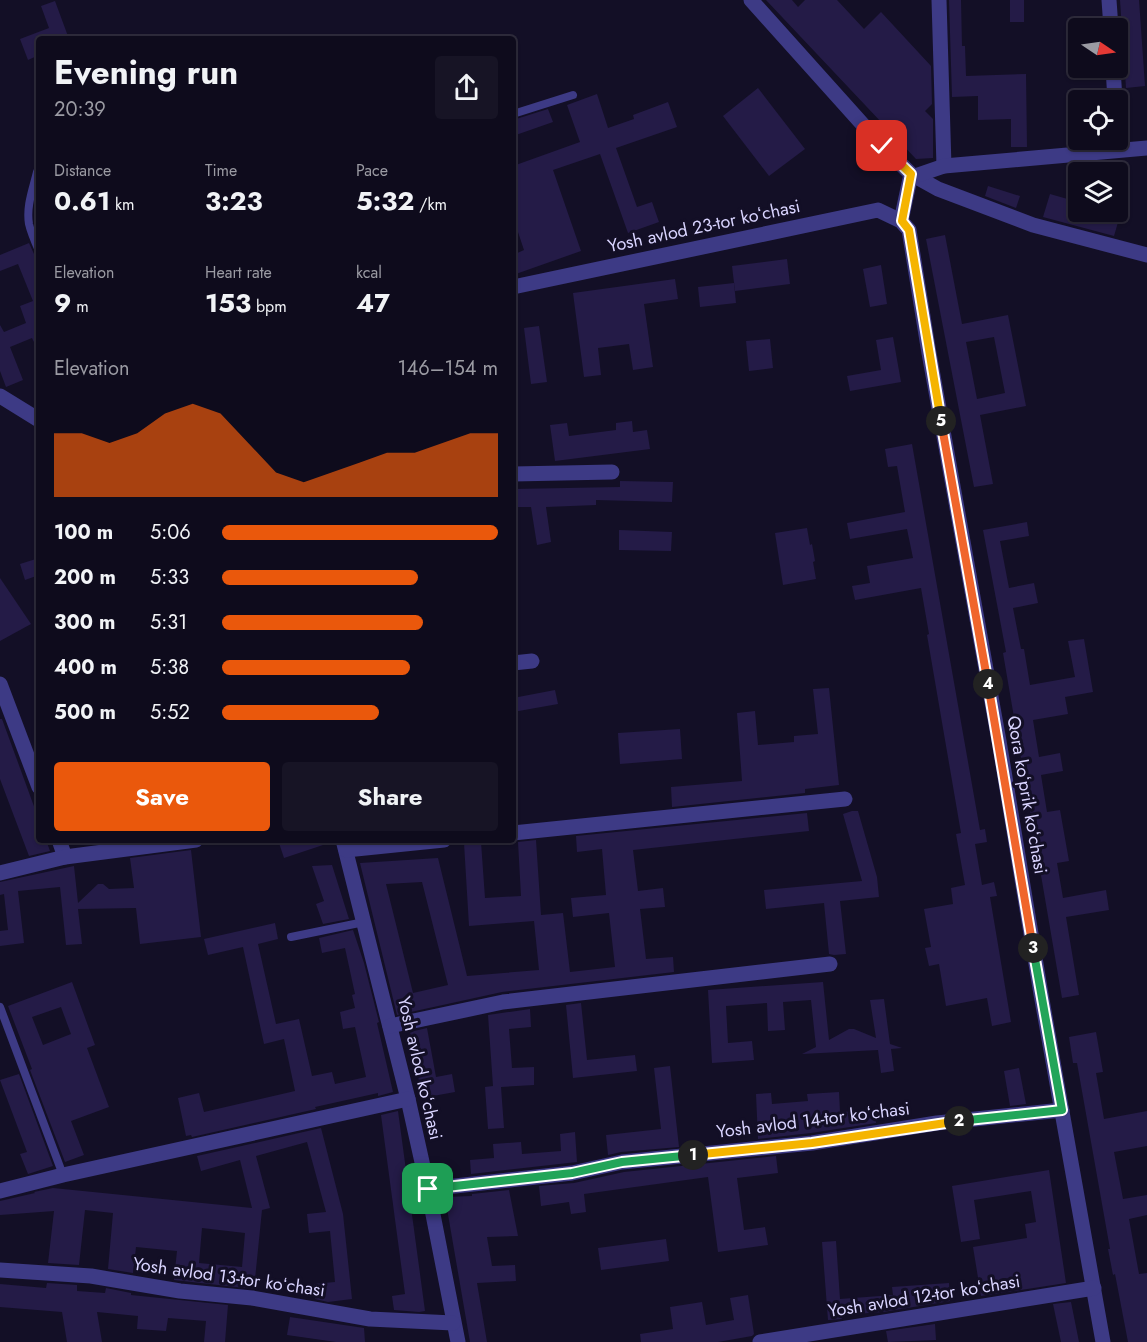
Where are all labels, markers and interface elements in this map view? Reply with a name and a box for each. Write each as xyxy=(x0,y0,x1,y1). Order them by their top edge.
north arrow xyxy=(1068,18,1128,78)
map controls xyxy=(1068,18,1128,222)
text: Evening run xyxy=(54,49,238,96)
button: share xyxy=(435,56,498,119)
button: locate xyxy=(1068,90,1128,150)
text: 20:39 xyxy=(54,95,106,124)
pin xyxy=(856,120,907,171)
icon: check xyxy=(865,129,898,162)
text: Distance xyxy=(54,159,111,182)
text: Time xyxy=(205,159,237,182)
text: Pace xyxy=(356,159,388,182)
button: layers xyxy=(1068,162,1128,222)
text: 0.61 xyxy=(54,182,110,220)
text: 3:23 xyxy=(205,182,263,220)
text: 5:32 xyxy=(356,182,414,220)
text: km xyxy=(110,193,135,216)
text: /km xyxy=(414,193,447,216)
street label: Yosh avlod 23-tor koʻchasi xyxy=(605,193,803,259)
text: Elevation xyxy=(54,261,114,284)
text: Heart rate xyxy=(205,261,272,284)
text: kcal xyxy=(356,261,382,284)
text: 9 xyxy=(54,284,71,322)
text: 153 xyxy=(205,284,251,322)
text: 47 xyxy=(356,284,390,322)
text: m xyxy=(71,295,89,318)
text: bpm xyxy=(251,295,287,318)
text: Elevation xyxy=(54,354,129,383)
text: 146–154 m xyxy=(397,354,498,383)
pin: 5 xyxy=(926,406,956,436)
text: 5 xyxy=(936,409,946,432)
text: 100 m xyxy=(54,518,113,547)
text: 5:06 xyxy=(150,518,191,547)
text: 200 m xyxy=(54,563,116,592)
text: 5:33 xyxy=(150,563,189,592)
text: 300 m xyxy=(54,608,115,637)
text: 5:31 xyxy=(150,608,187,637)
text: 400 m xyxy=(54,653,117,682)
text: 5:38 xyxy=(150,653,189,682)
pin: 4 xyxy=(973,669,1003,699)
text: 4 xyxy=(982,672,994,695)
text: 500 m xyxy=(54,698,116,727)
text: 5:52 xyxy=(150,698,190,727)
street label: Qora koʻprik koʻchasi xyxy=(1000,714,1054,876)
button: Save xyxy=(54,762,270,831)
button: Share xyxy=(282,762,498,831)
pin: 3 xyxy=(1018,933,1048,963)
text: 3 xyxy=(1028,936,1038,959)
street label: Yosh avlod koʻchasi xyxy=(391,994,449,1142)
street label: Yosh avlod 14-tor koʻchasi xyxy=(715,1095,911,1145)
pin: 2 xyxy=(944,1106,974,1136)
text: 2 xyxy=(954,1109,964,1132)
pin: 1 xyxy=(678,1140,708,1170)
text: 1 xyxy=(689,1143,697,1166)
pin xyxy=(402,1163,453,1214)
icon: arrive xyxy=(411,1172,444,1205)
street label: Yosh avlod 13-tor koʻchasi xyxy=(131,1251,327,1303)
street label: Yosh avlod 12-tor koʻchasi xyxy=(826,1268,1022,1324)

